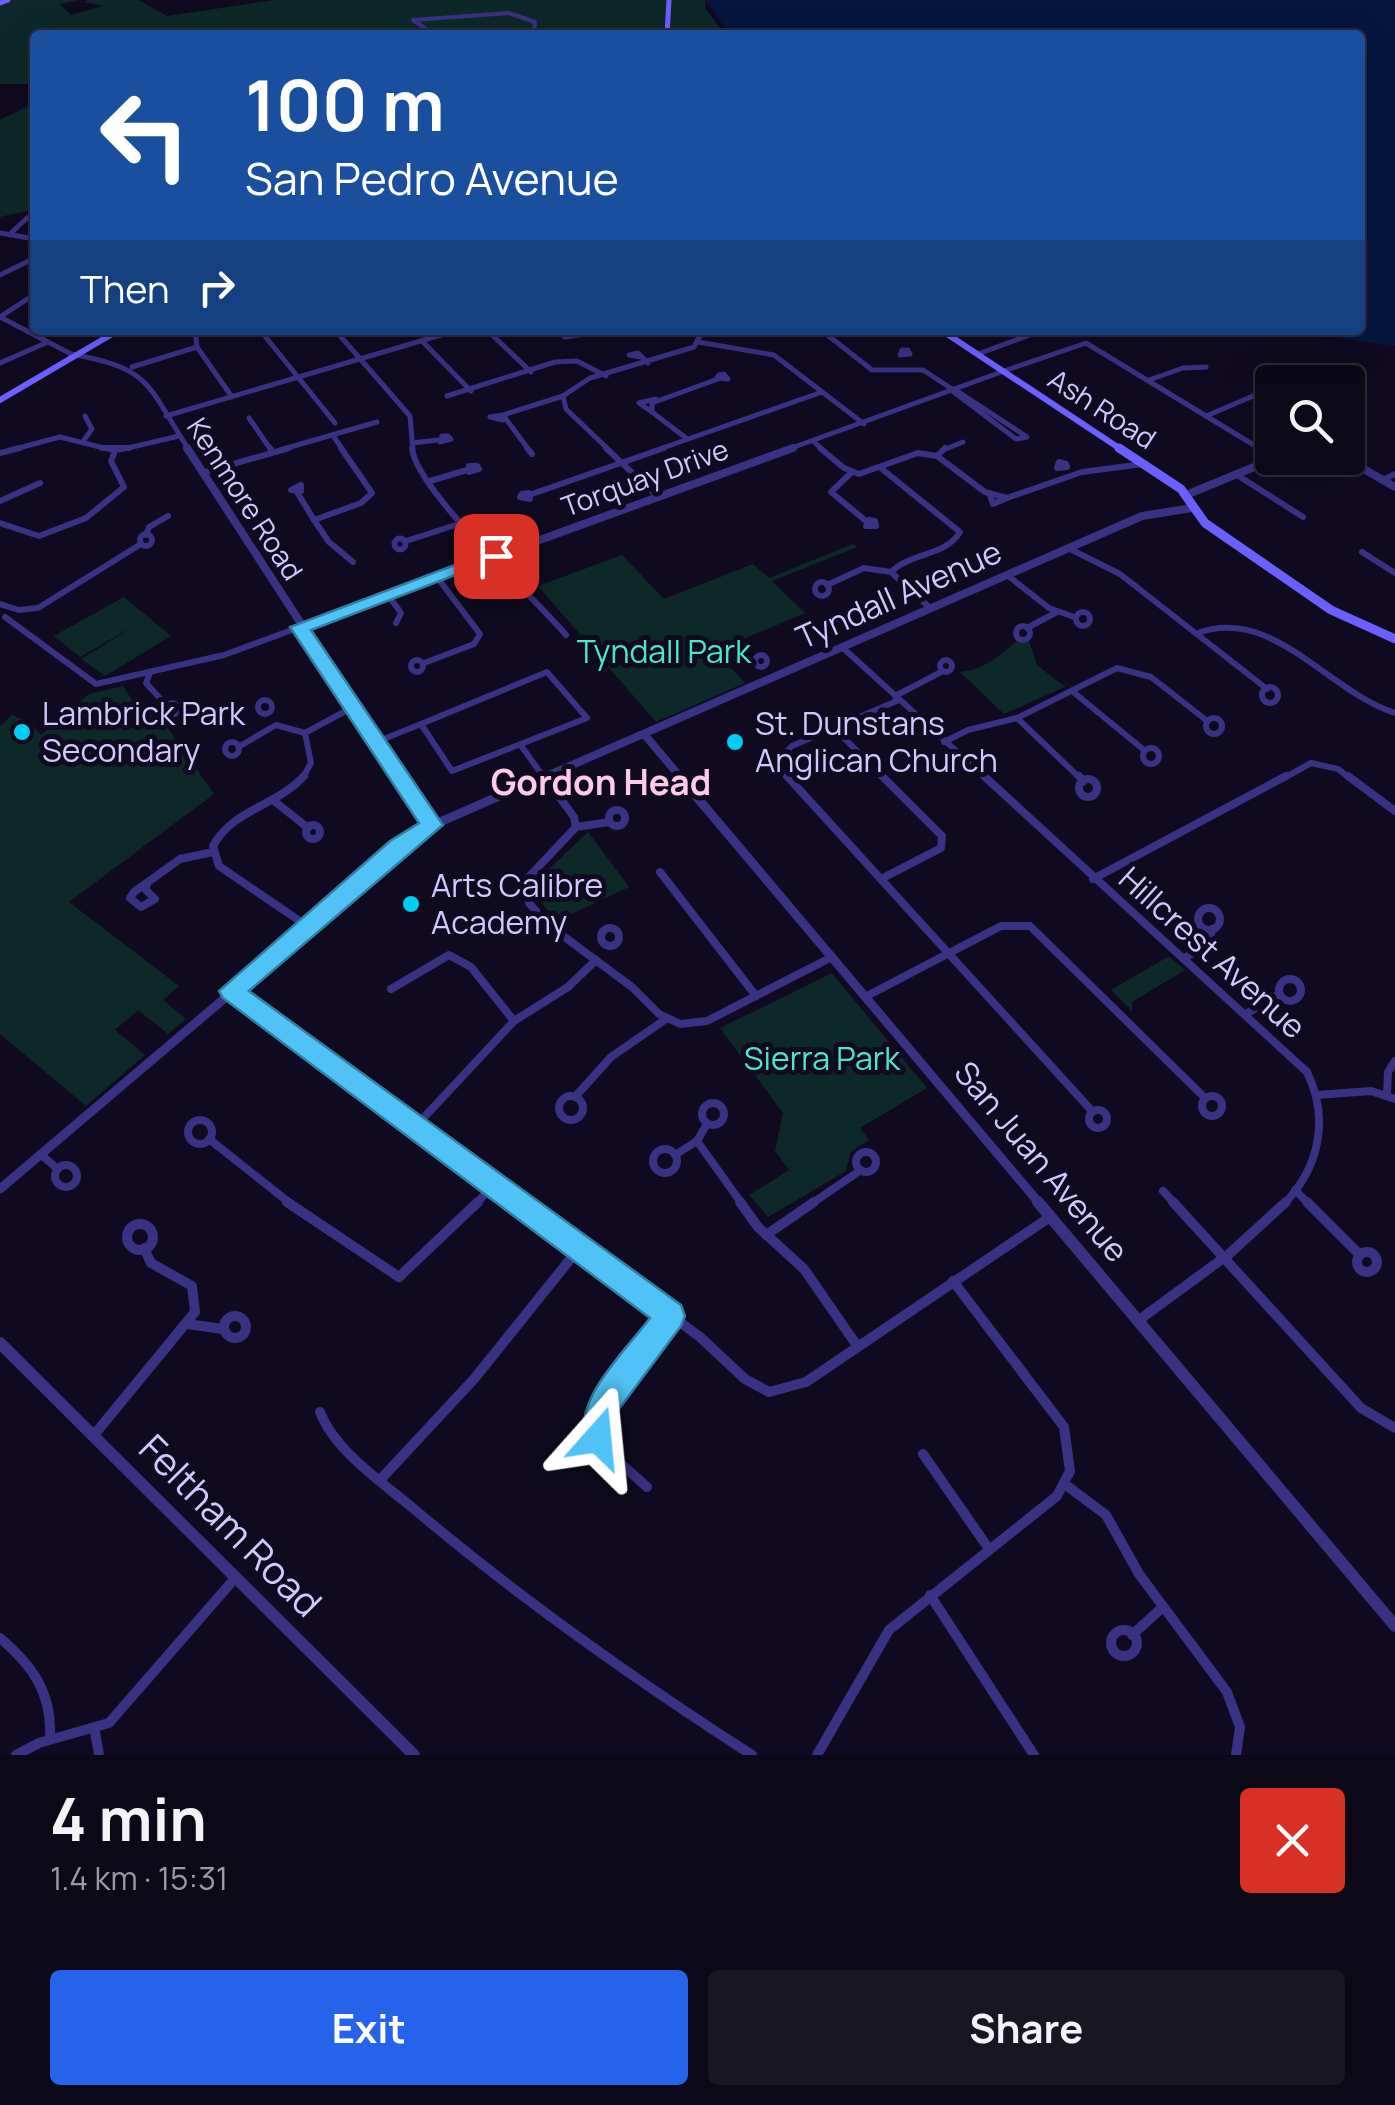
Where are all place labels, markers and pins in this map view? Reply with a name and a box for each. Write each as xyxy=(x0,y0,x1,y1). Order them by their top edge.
pin xyxy=(454,514,539,599)
place label: Lambrick Park Secondary xyxy=(42,691,246,772)
place label: St. Dunstans Anglican Church xyxy=(755,701,998,782)
marker: Lambrick Park Secondary xyxy=(11,721,33,743)
marker: St. Dunstans Anglican Church xyxy=(724,731,746,753)
place label: Arts Calibre Academy xyxy=(431,863,603,944)
marker: Arts Calibre Academy xyxy=(400,893,422,915)

